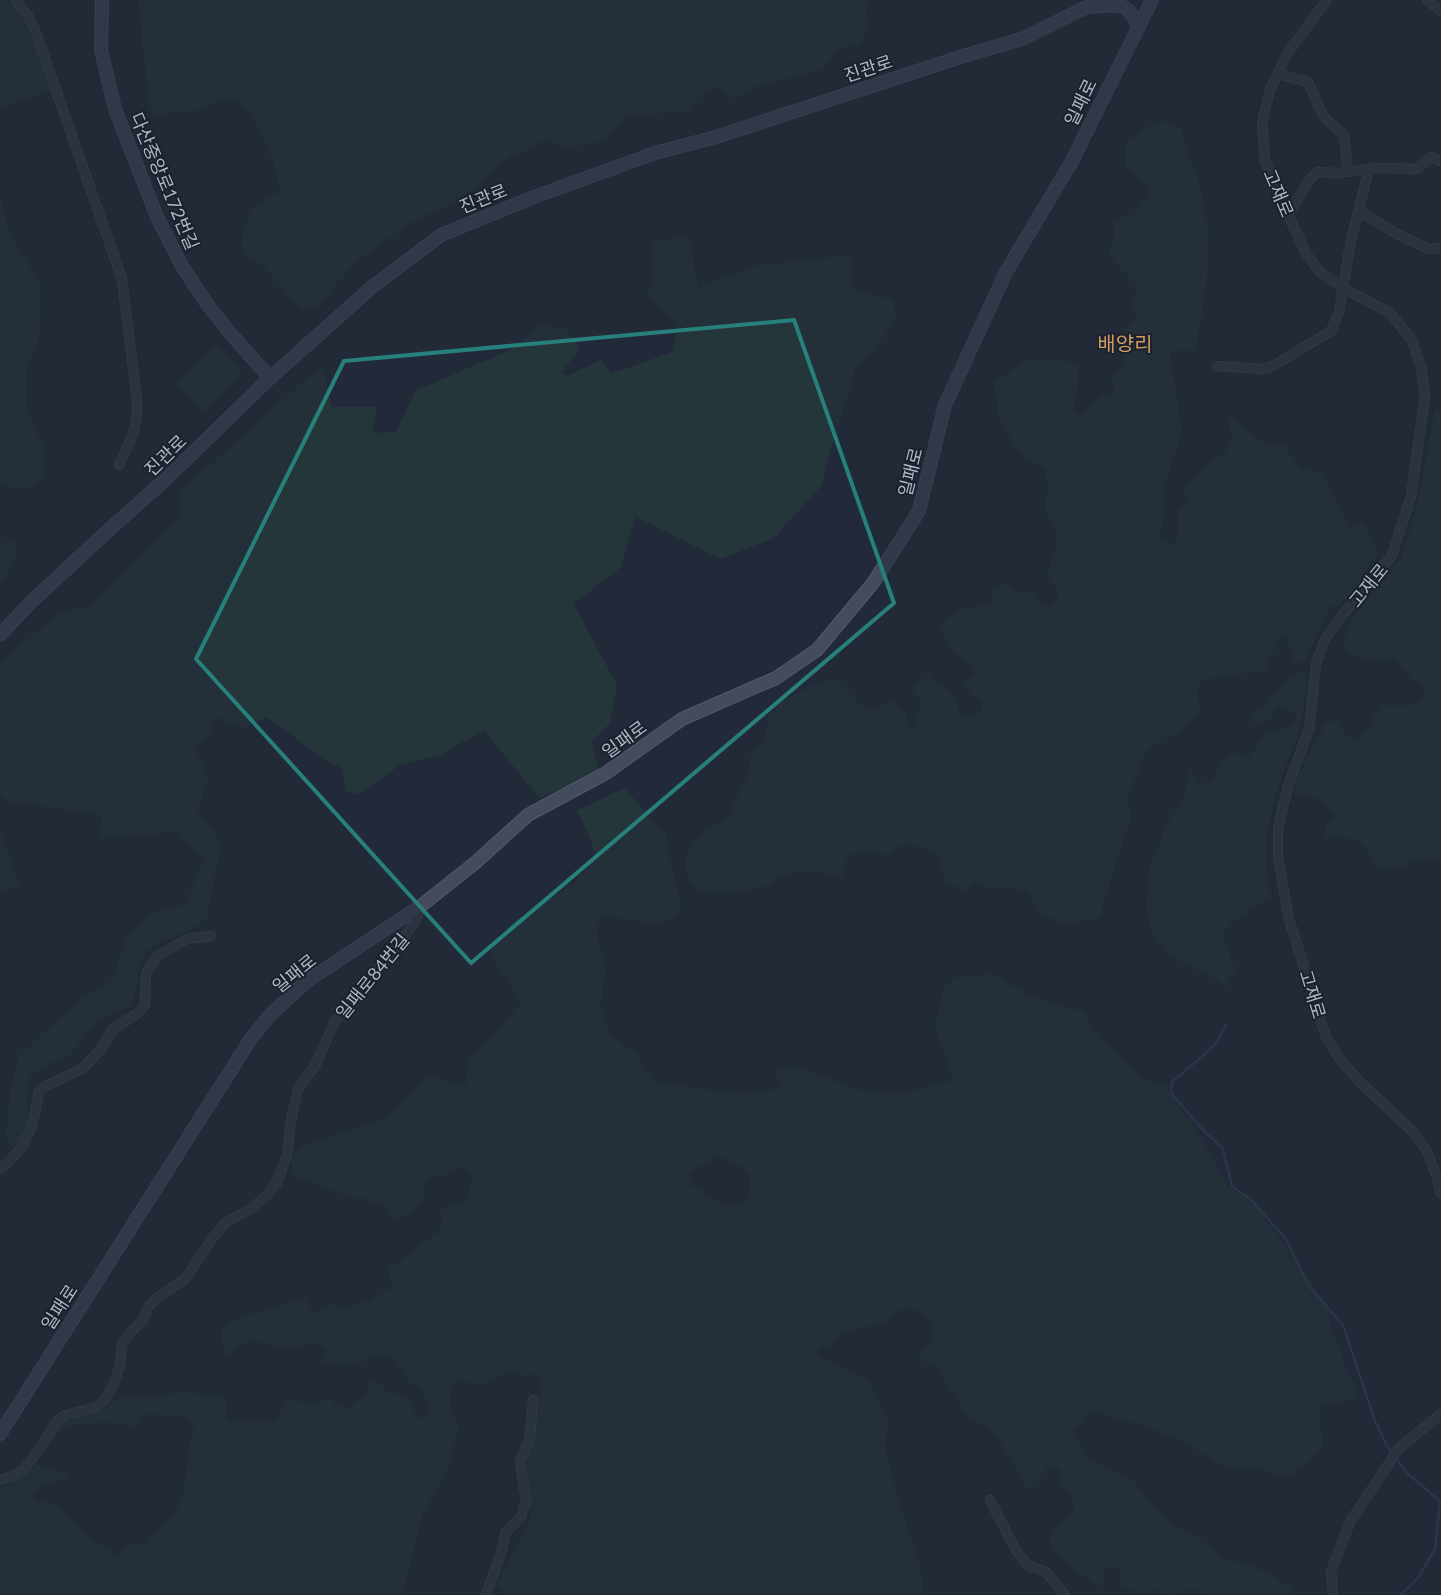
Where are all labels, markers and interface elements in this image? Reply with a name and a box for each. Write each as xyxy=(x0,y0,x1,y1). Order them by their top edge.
street label: 진관로 xyxy=(841,50,895,86)
street label: 일패로 xyxy=(1059,75,1101,129)
street label: 다산중앙로172번길 xyxy=(126,109,204,253)
street label: 고재로 xyxy=(1259,166,1299,220)
street label: 진관로 xyxy=(456,178,510,218)
district label: 배양리 xyxy=(1097,331,1153,355)
street label: 진관로 xyxy=(139,430,191,480)
street label: 일패로 xyxy=(893,445,927,499)
street label: 고재로 xyxy=(1344,559,1392,611)
street label: 일패로 xyxy=(597,715,651,763)
street label: 일패로84번길 xyxy=(331,929,413,1023)
street label: 일패로 xyxy=(268,949,320,997)
street label: 고재로 xyxy=(1295,967,1331,1021)
street label: 일패로 xyxy=(36,1280,82,1334)

